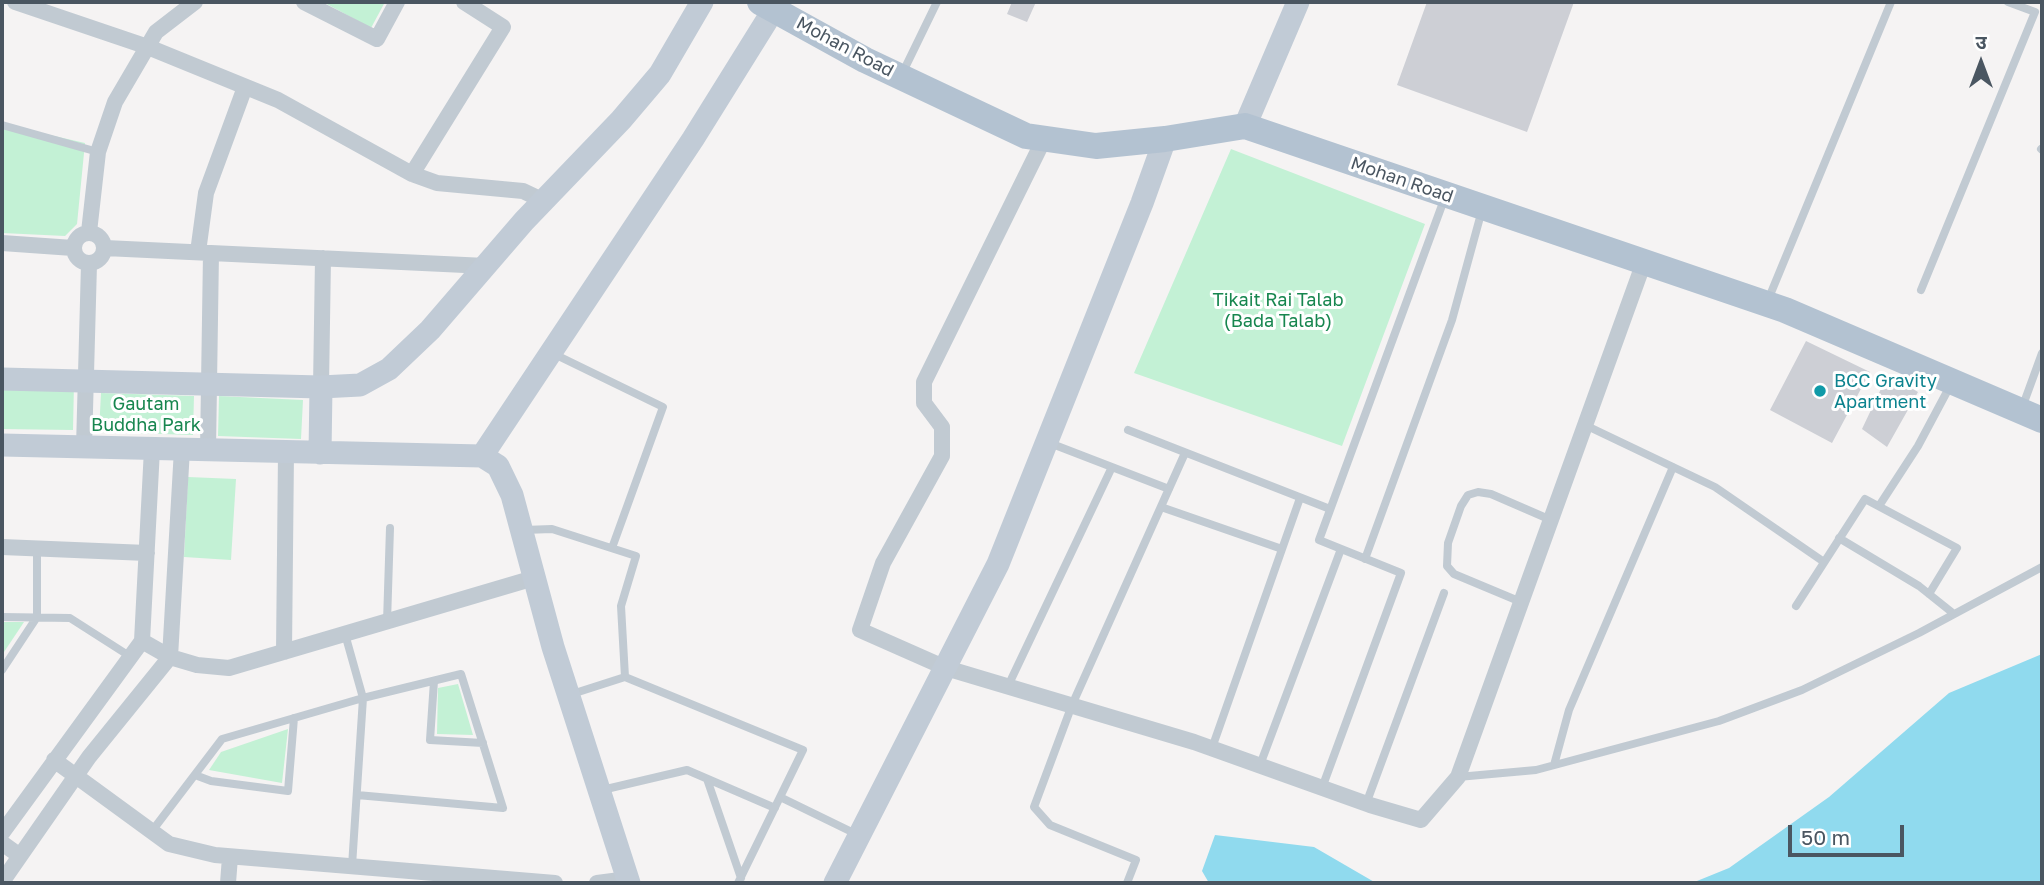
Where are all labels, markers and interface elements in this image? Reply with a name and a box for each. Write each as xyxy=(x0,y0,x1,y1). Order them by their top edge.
street label: Mohan Road xyxy=(793,12,897,82)
north arrow xyxy=(1946,28,2016,98)
text: उ xyxy=(1975,30,1987,53)
street label: Mohan Road xyxy=(1348,152,1456,208)
park label: Tikait Rai Talab (Bada Talab) xyxy=(1213,289,1343,332)
place label: BCC Gravity Apartment xyxy=(1834,370,1937,412)
marker: BCC Gravity Apartment xyxy=(1812,383,1828,399)
park label: Gautam Buddha Park xyxy=(91,393,201,436)
scale bar xyxy=(1792,812,1908,856)
text: 50 m xyxy=(1801,824,1850,850)

